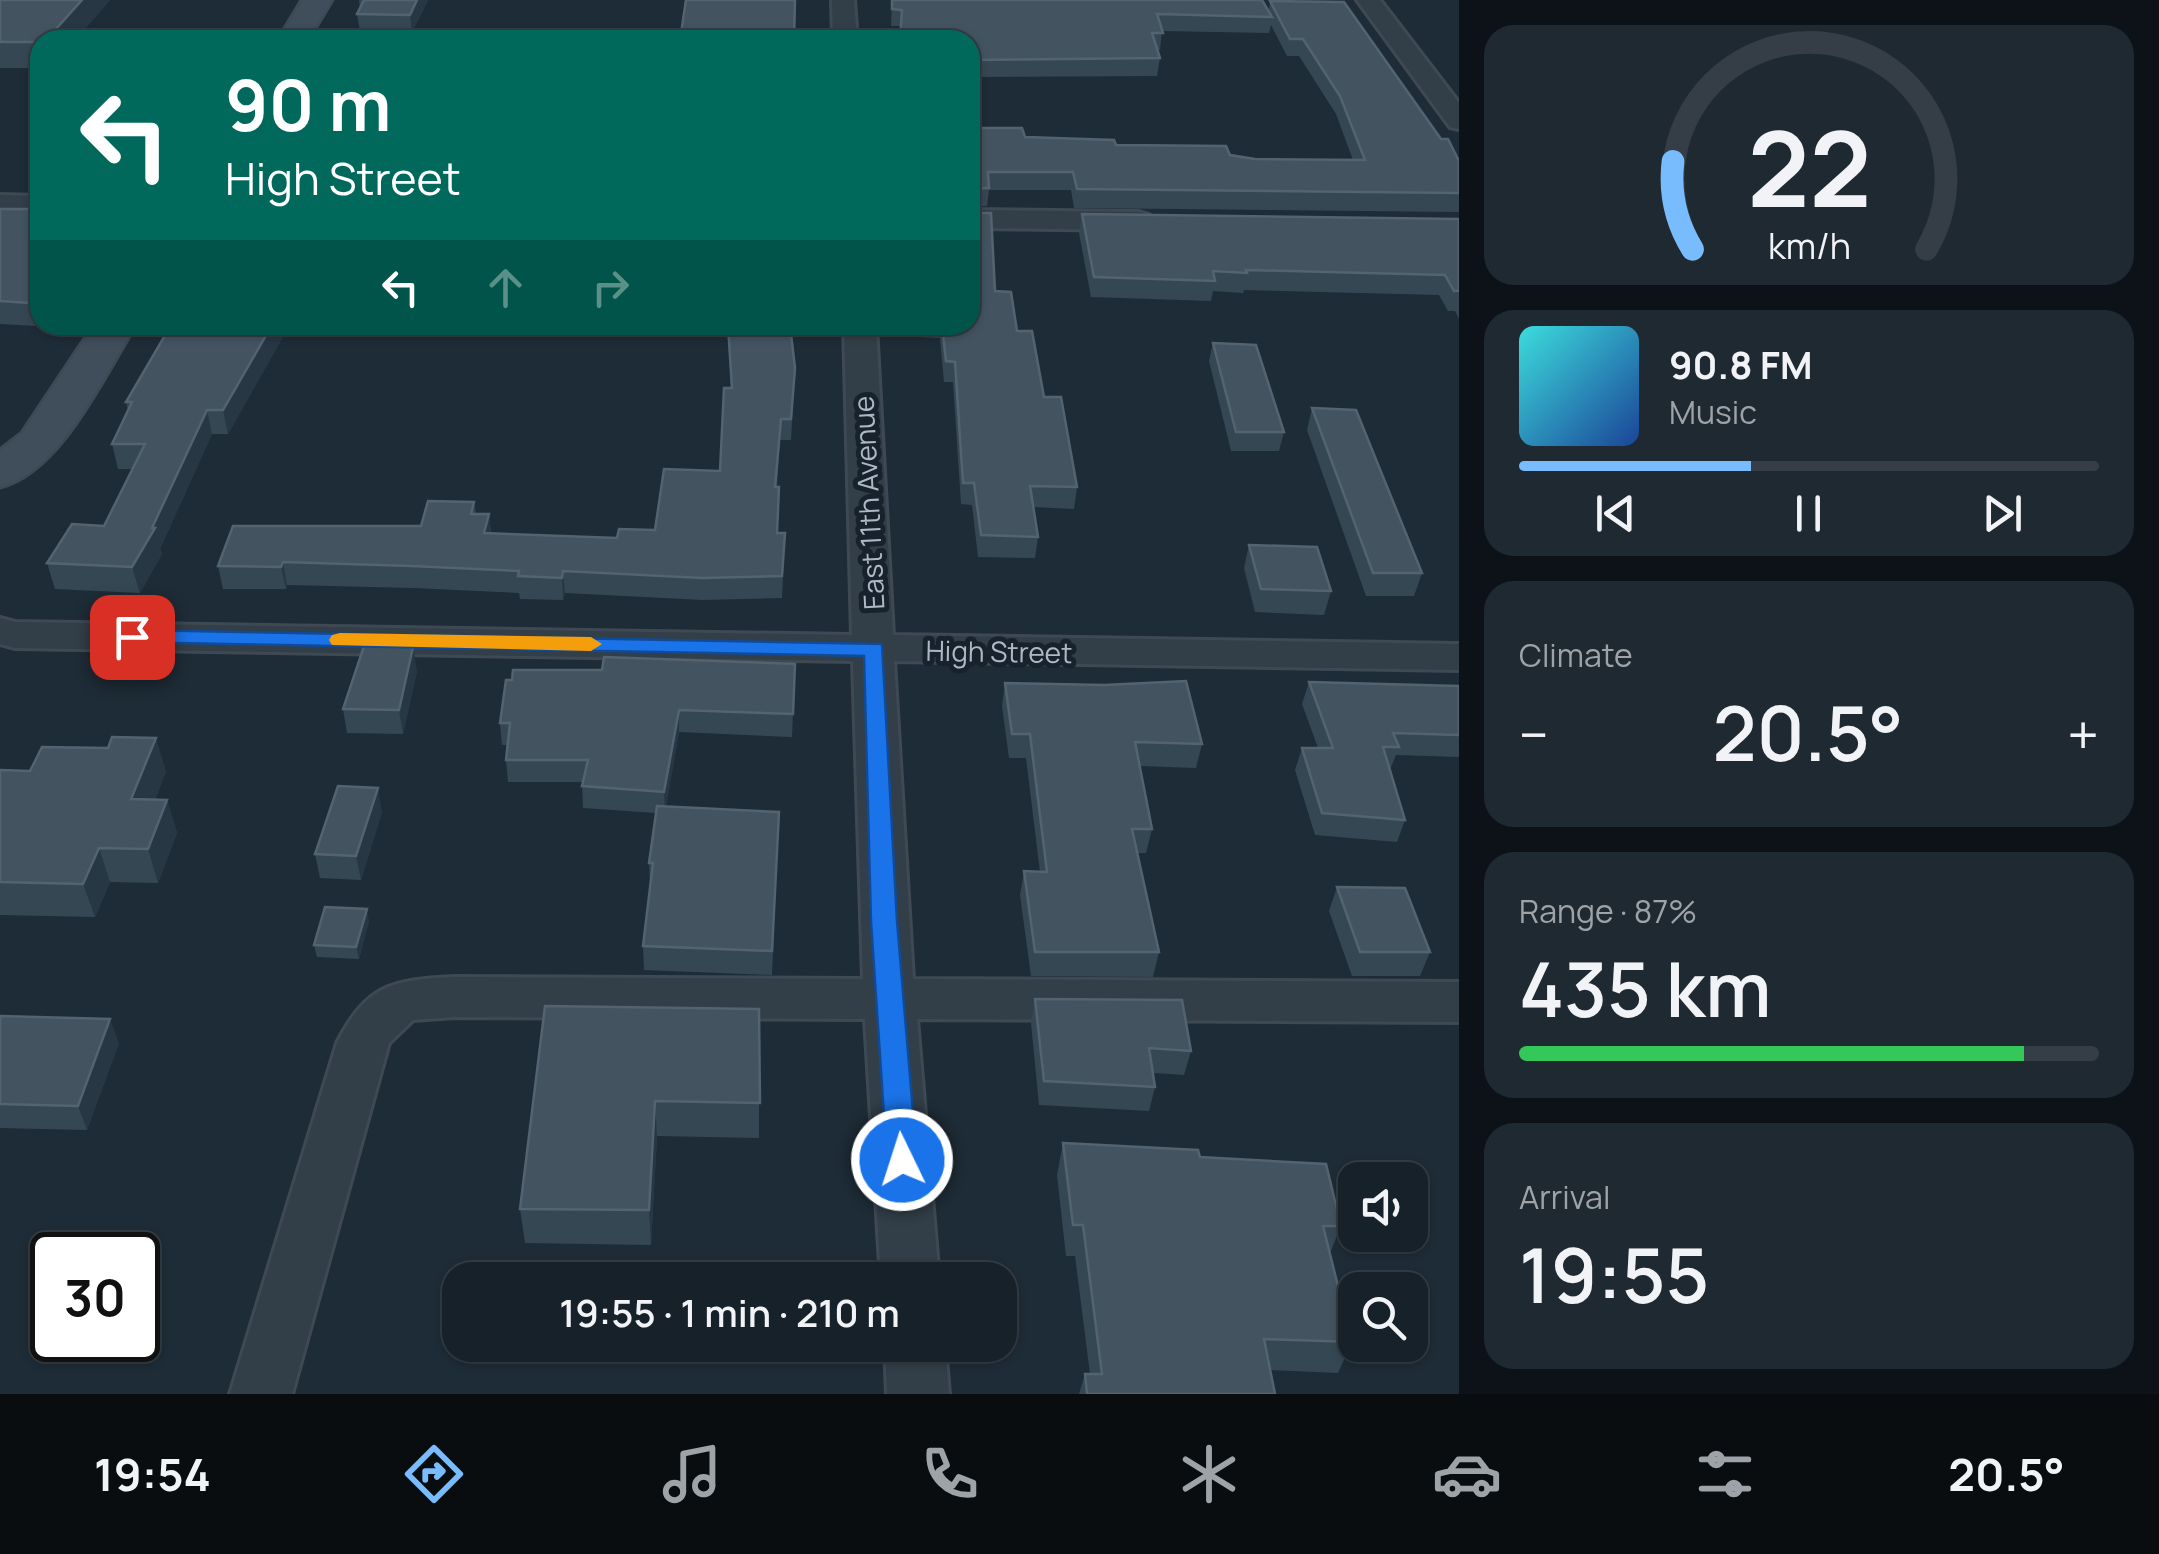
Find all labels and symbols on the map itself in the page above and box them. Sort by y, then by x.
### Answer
street label: East 11th Avenue [843,395,893,611]
pin [90,595,175,680]
street label: High Street [925,631,1073,671]
position arrow [850,1108,954,1212]
speed limit sign: 30 [30,1232,160,1362]

